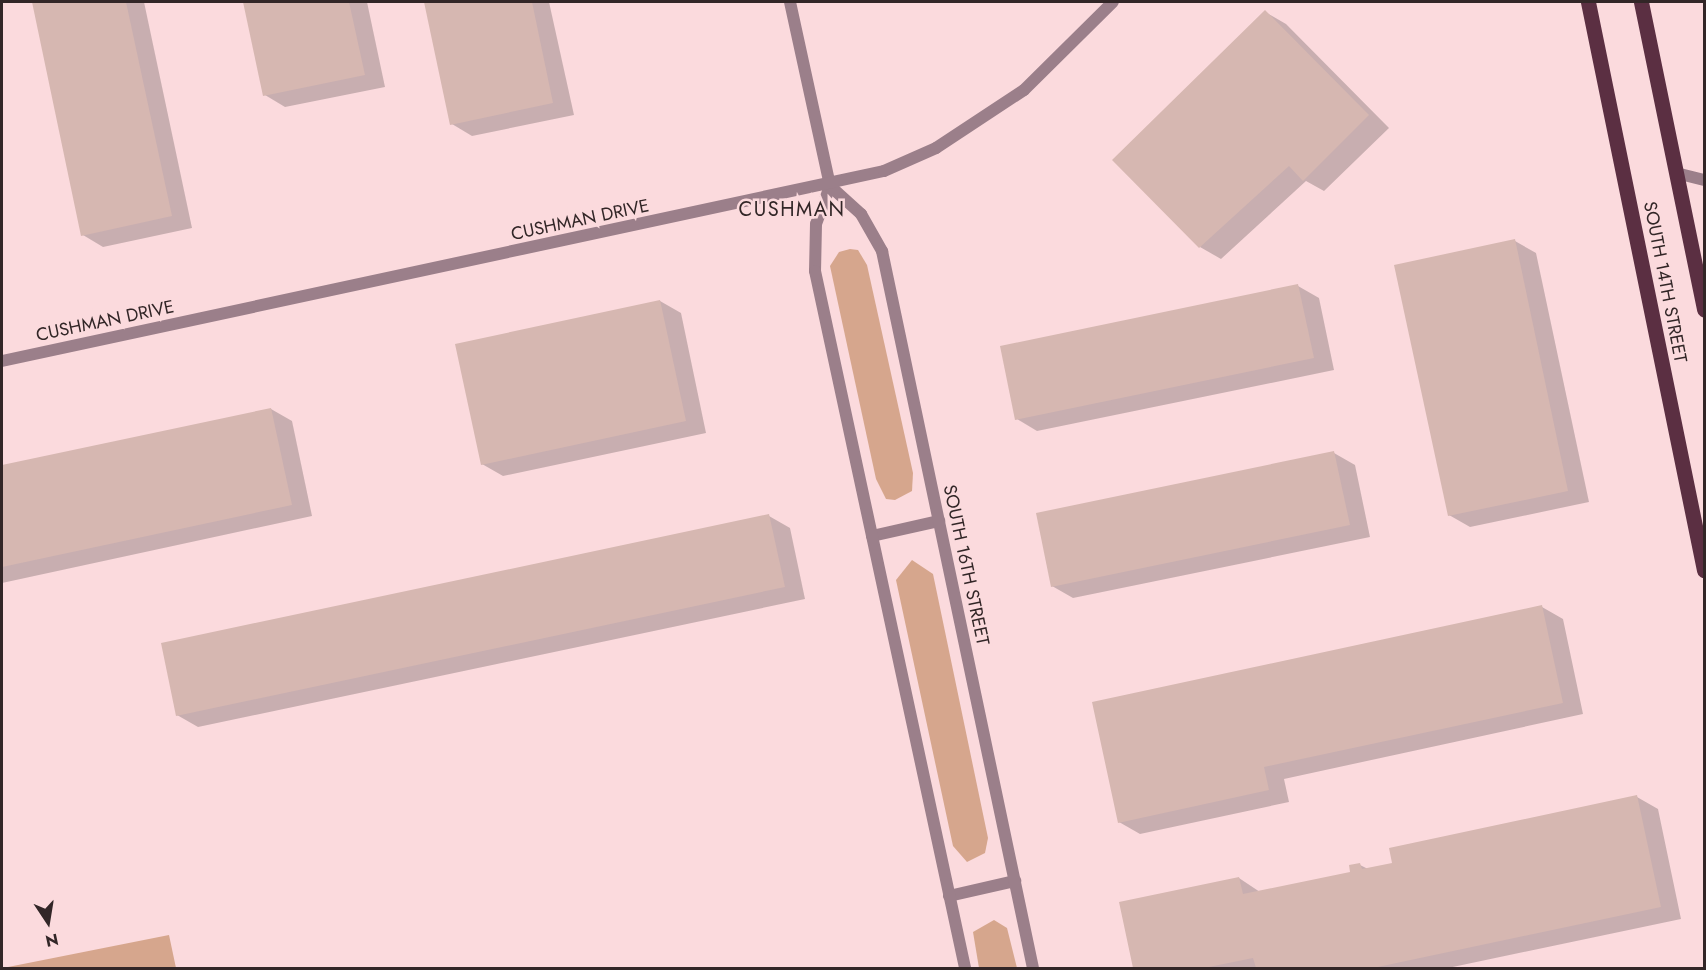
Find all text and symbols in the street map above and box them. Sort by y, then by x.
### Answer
street label: CUSHMAN DRIVE [509,195,651,245]
district label: CUSHMAN [739,197,845,221]
street label: SOUTH 14TH STREET [1639,200,1691,364]
street label: CUSHMAN DRIVE [34,296,176,346]
street label: SOUTH 16TH STREET [938,483,994,647]
north arrow [18,892,78,952]
text: N [43,928,60,953]

